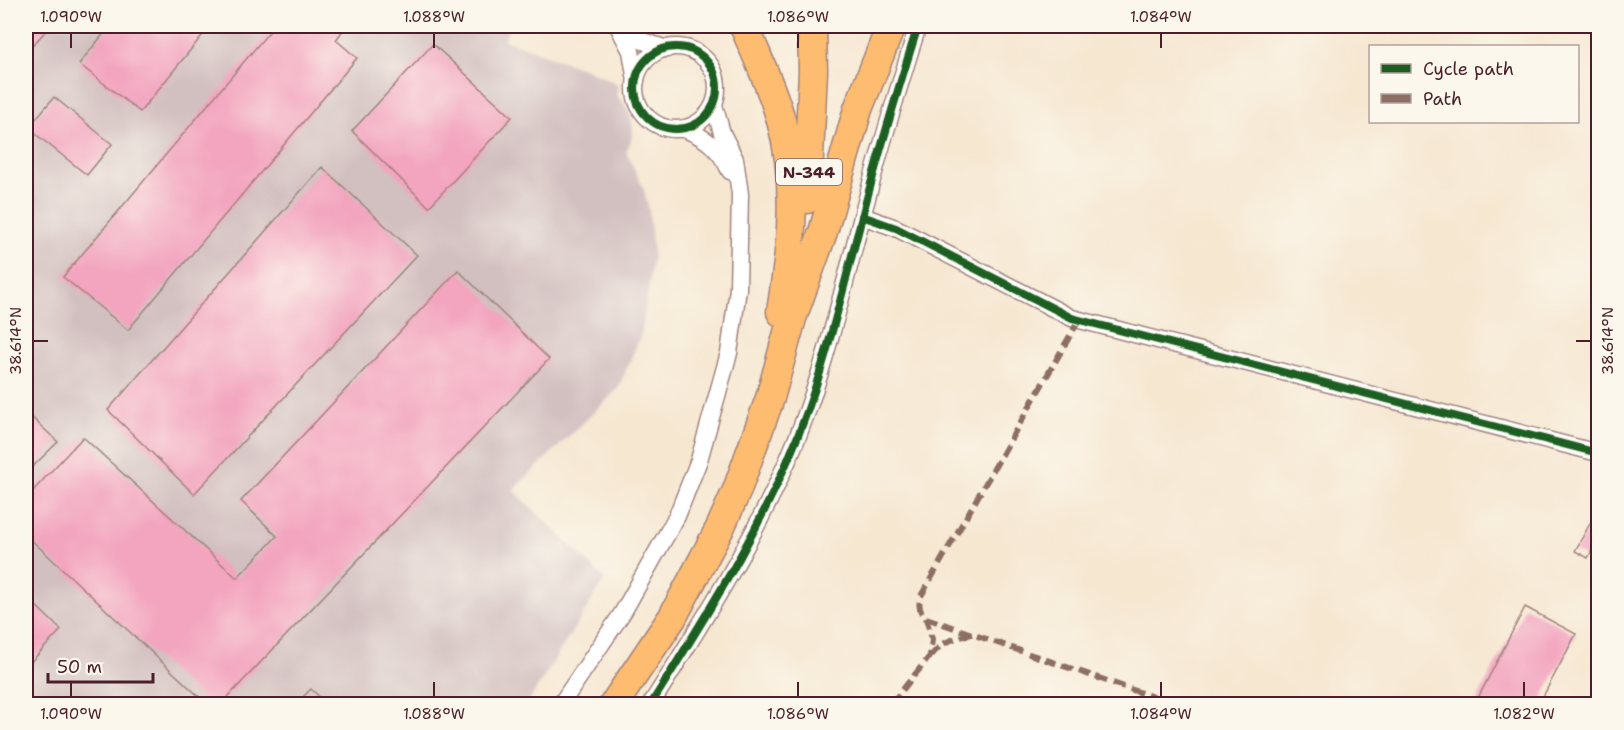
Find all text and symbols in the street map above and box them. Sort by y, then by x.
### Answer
text: 1.090°W [40,7,102,27]
text: 1.088°W [403,7,465,27]
text: 1.086°W [767,7,829,27]
text: 1.084°W [1130,7,1192,27]
legend [1369,45,1579,123]
text: Cycle path [1423,57,1514,81]
text: Path [1423,87,1462,111]
road number: N-344 [776,159,842,185]
text: 38.614°N [6,307,26,375]
text: 38.614°N [1598,307,1618,375]
scale bar [48,646,153,684]
text: 50 m [57,655,102,679]
text: 1.090°W [40,704,102,724]
text: 1.088°W [403,704,465,724]
text: 1.086°W [767,704,829,724]
text: 1.084°W [1130,704,1192,724]
text: 1.082°W [1493,704,1555,724]

